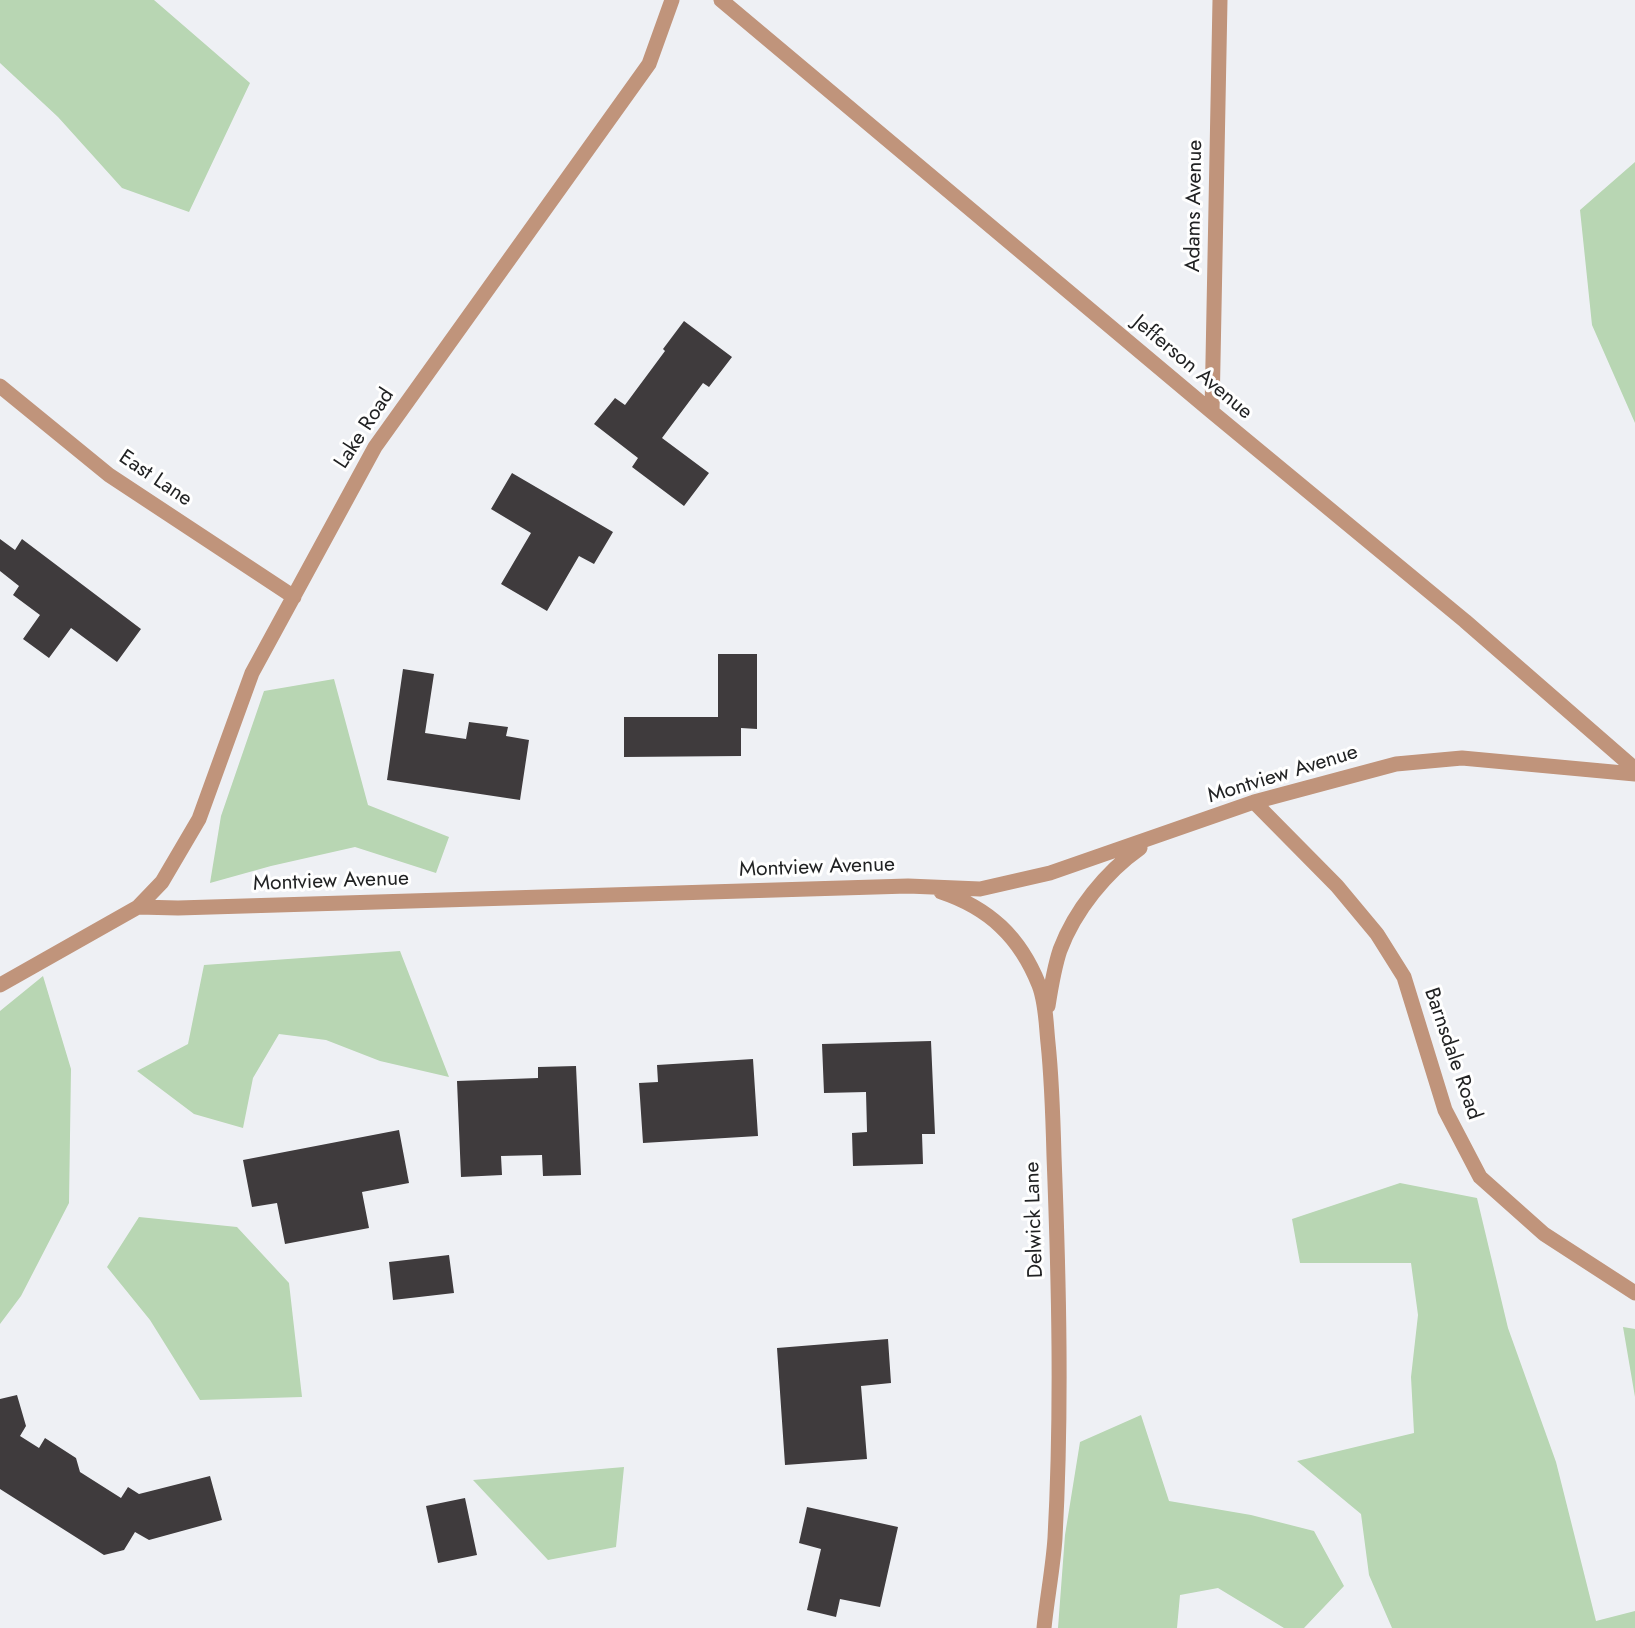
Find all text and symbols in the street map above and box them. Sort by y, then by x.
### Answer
street label: Adams Avenue [1181,140,1209,272]
street label: Jefferson Avenue [1127,311,1257,425]
street label: Lake Road [330,384,400,474]
street label: East Lane [114,445,196,513]
street label: Montview Avenue [1205,740,1361,810]
street label: Montview Avenue [739,853,895,883]
street label: Montview Avenue [253,867,409,897]
street label: Barnsdale Road [1418,985,1486,1123]
street label: Delwick Lane [1020,1161,1050,1279]

